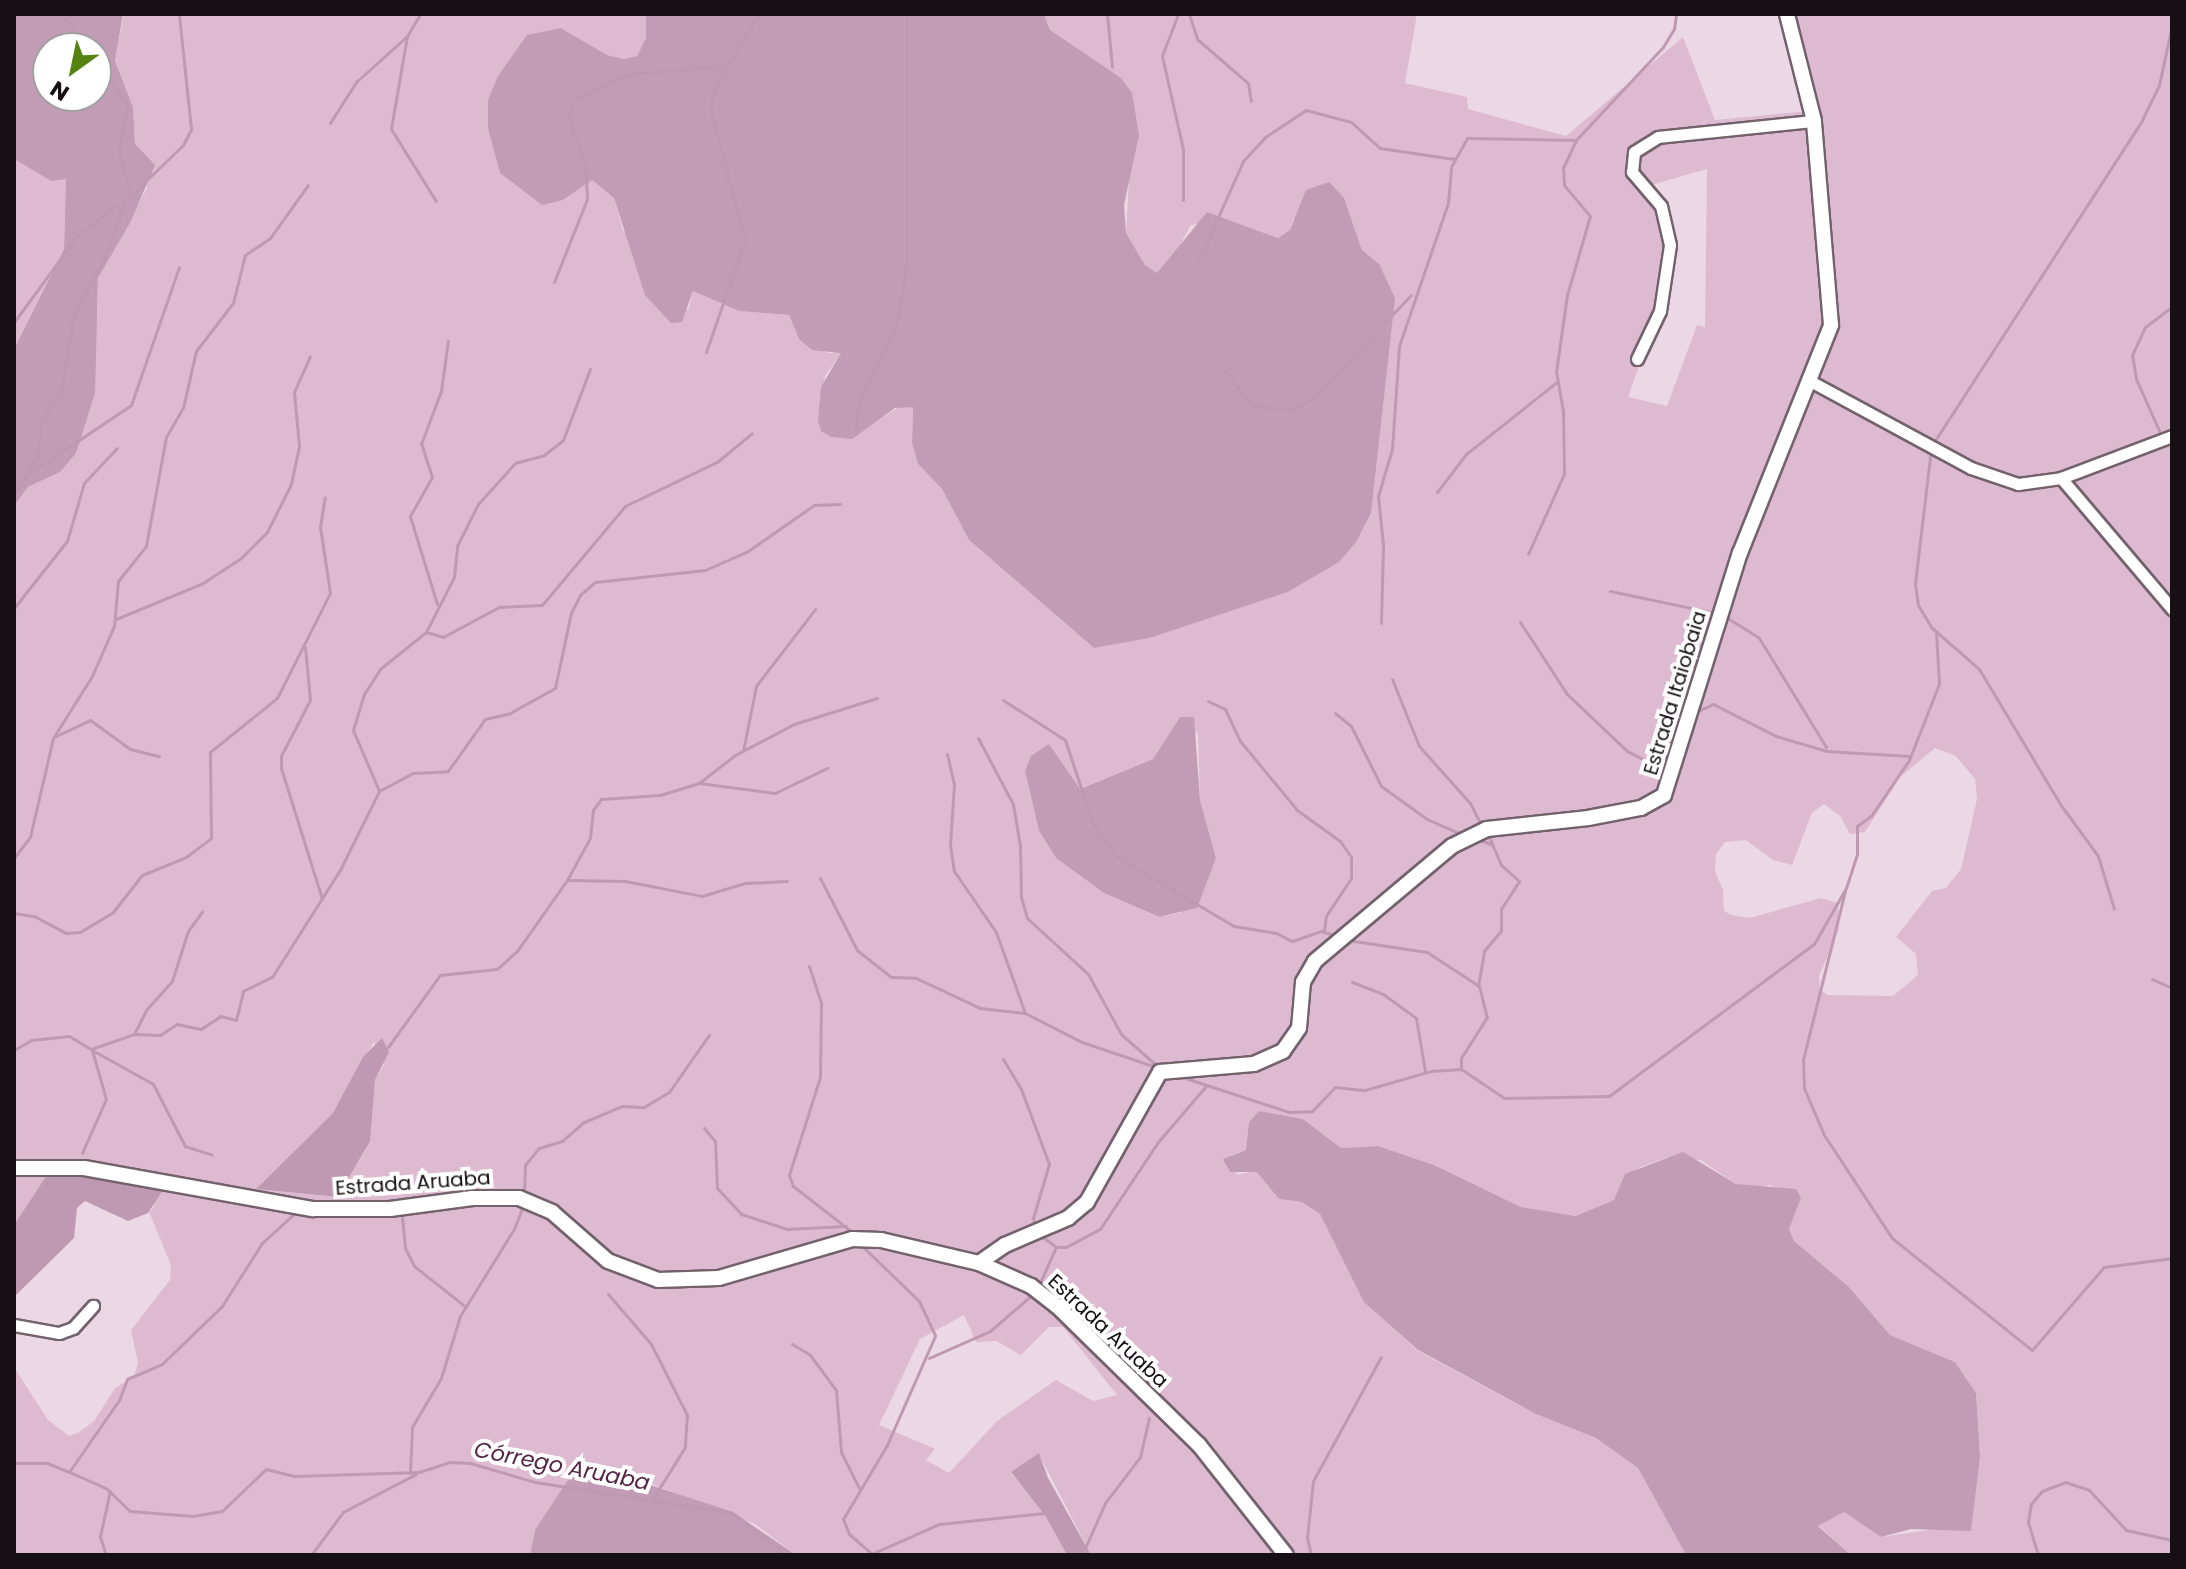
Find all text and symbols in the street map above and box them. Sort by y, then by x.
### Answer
north arrow [32,32,112,112]
text: N [44,73,75,108]
street label: Estrada Itaiobaia [1639,608,1711,778]
street label: Estrada Aruaba [335,1166,491,1200]
street label: Estrada Aruaba [1043,1269,1173,1393]
water label: Córrego Aruaba [472,1436,652,1496]

